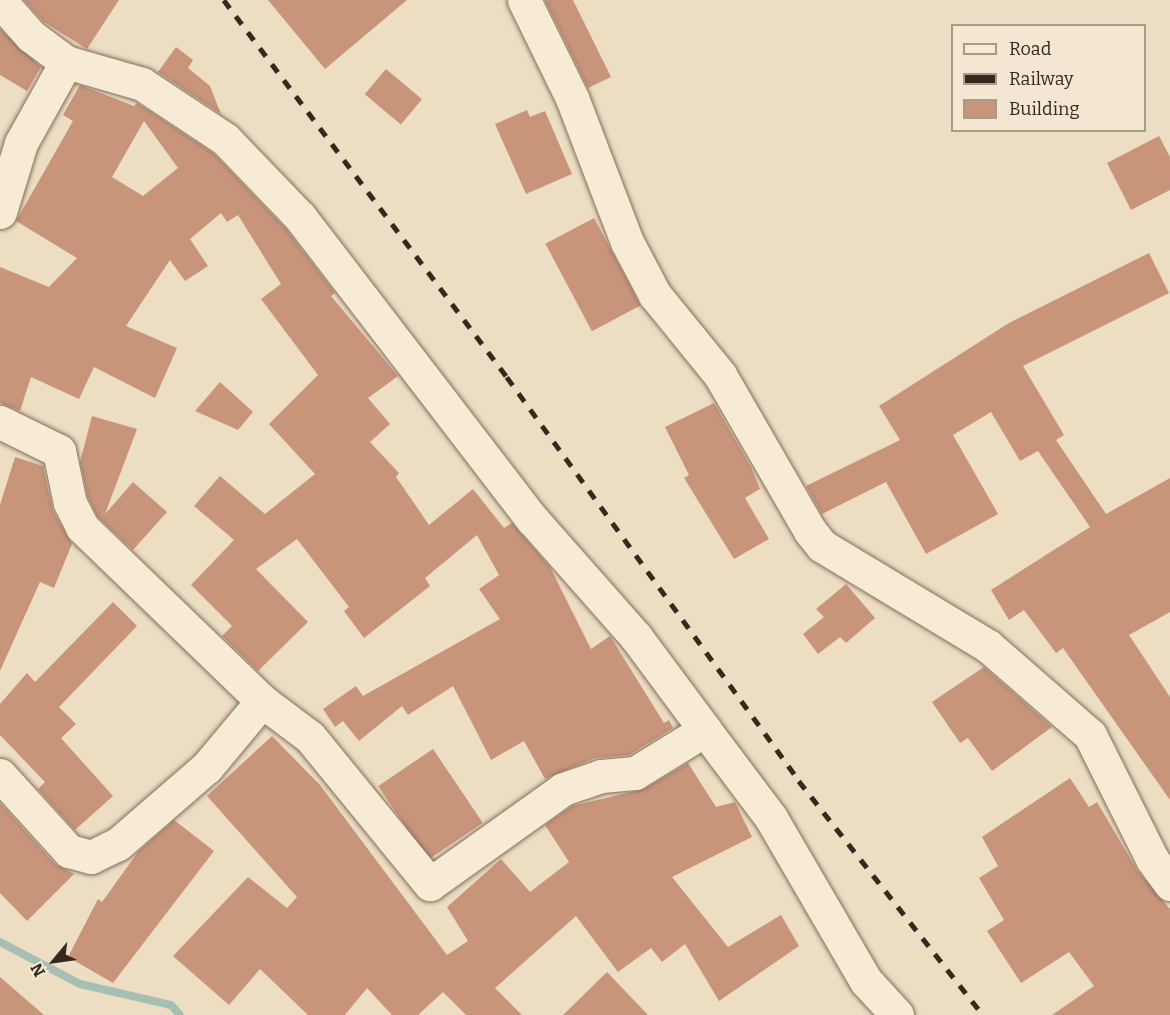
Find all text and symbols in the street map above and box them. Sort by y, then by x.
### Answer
legend [951,24,1146,132]
text: Road [1009,38,1051,60]
text: Railway [1009,68,1073,90]
text: Building [1009,98,1080,120]
north arrow [24,931,84,991]
text: N [27,960,49,980]

